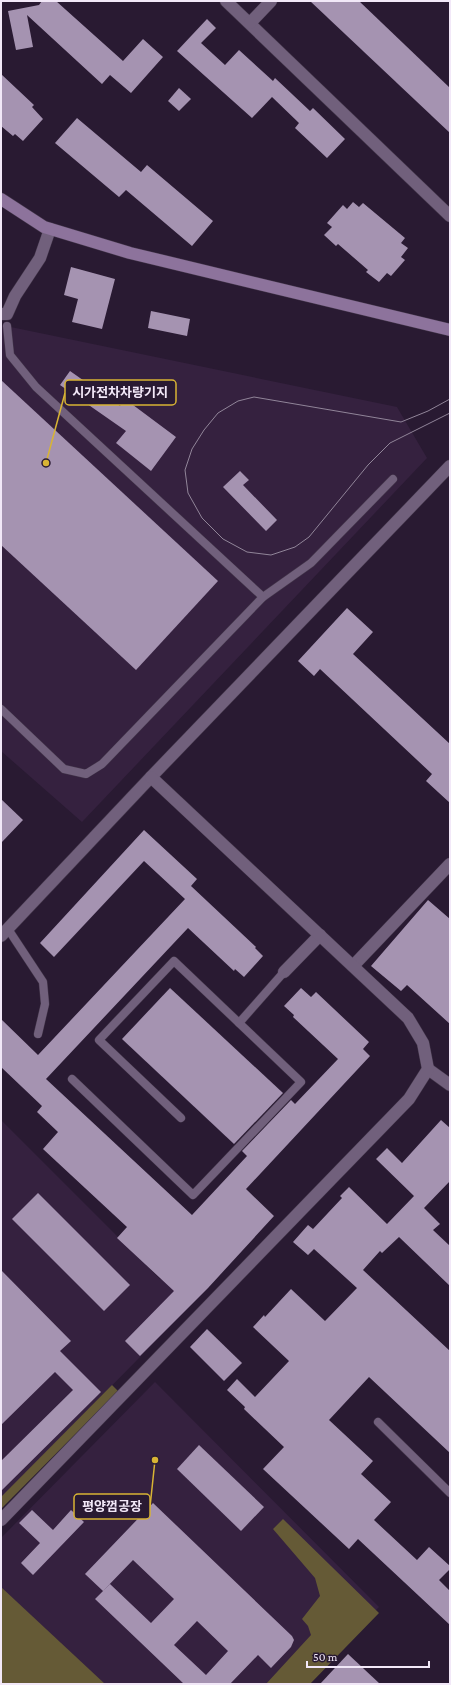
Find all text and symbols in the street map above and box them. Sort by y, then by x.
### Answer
callout: 시가전차차량기지 [65,380,176,405]
text: 시가전차차량기지 [72,385,168,400]
callout: 평양껌공장 [74,1494,150,1519]
text: 평양껌공장 [82,1499,142,1514]
scale bar [307,1643,429,1669]
text: 50 m [313,1650,338,1664]

